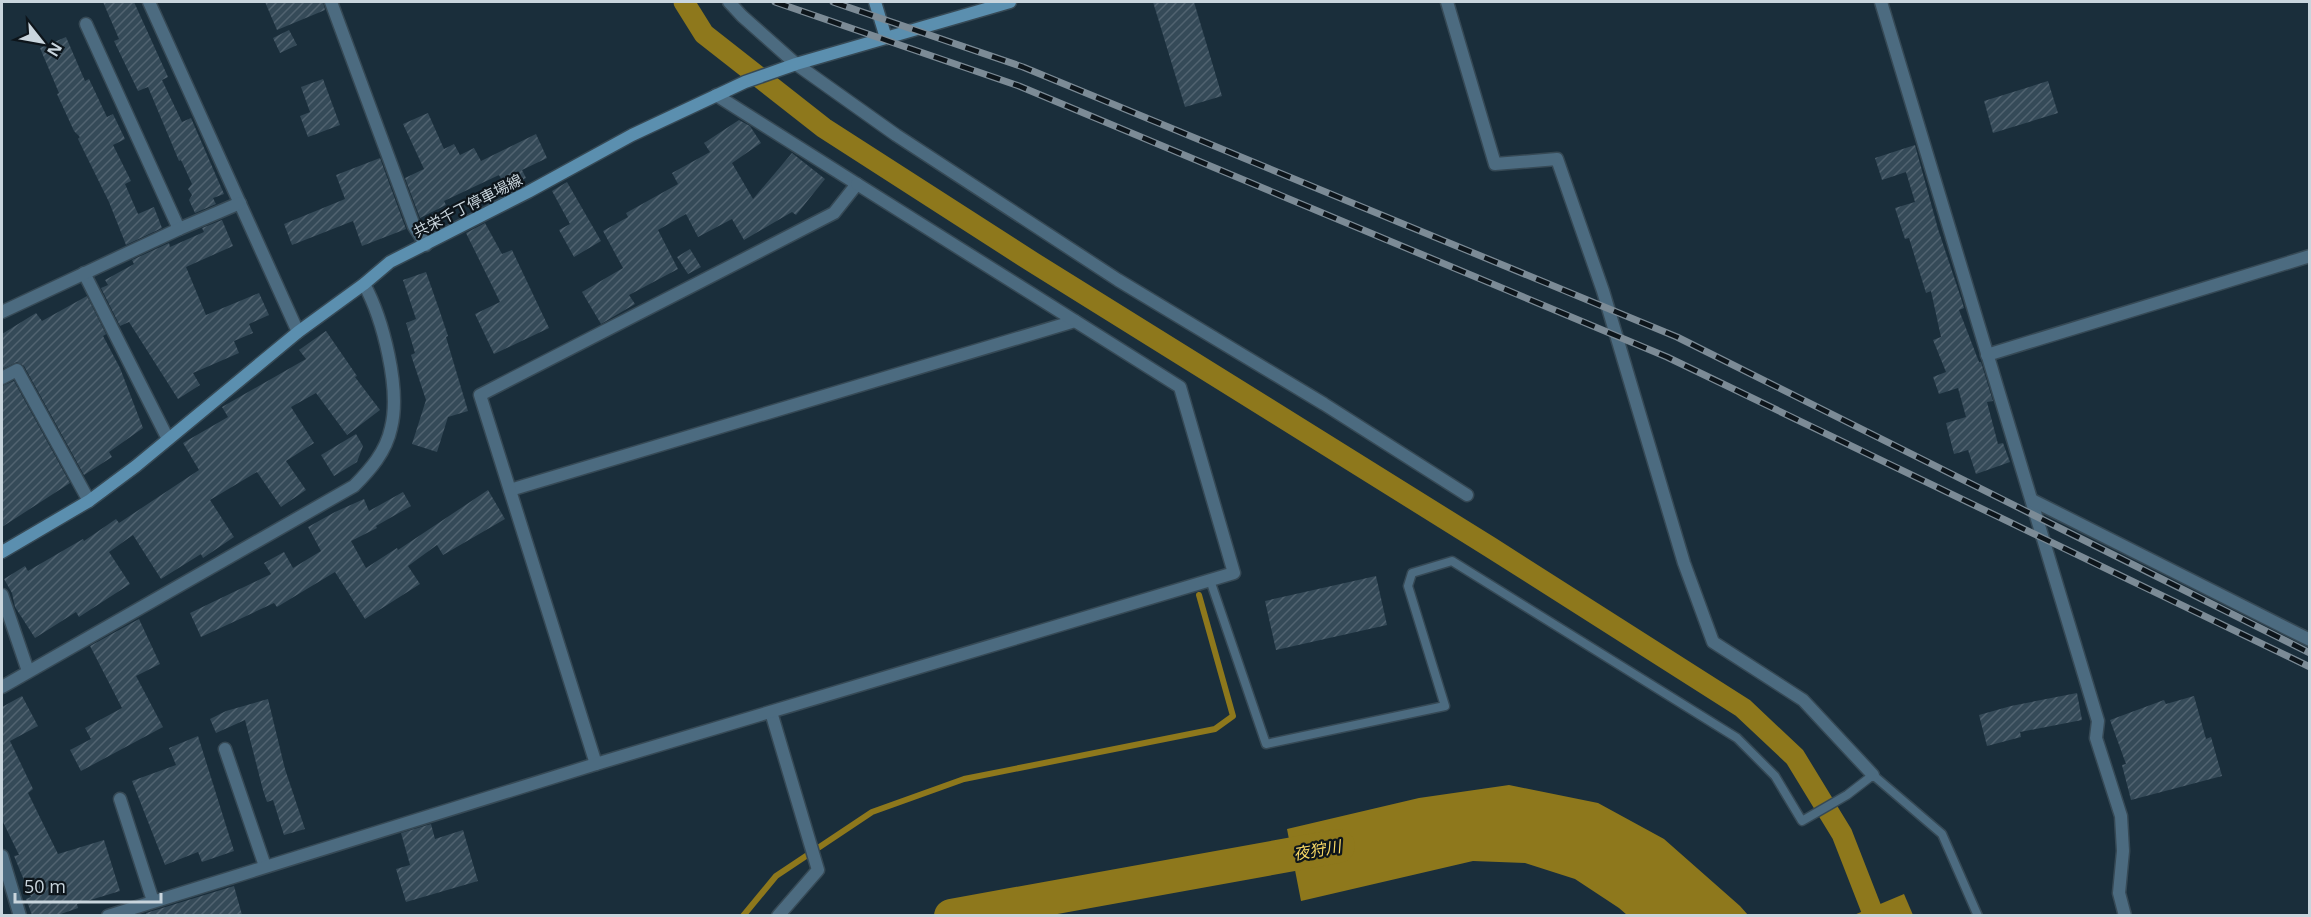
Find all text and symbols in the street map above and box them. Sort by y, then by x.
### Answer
north arrow [12,12,72,72]
text: N [42,38,68,61]
street label: 共栄千丁停車場線 [410,169,526,241]
water label: 夜狩川 [1291,835,1345,865]
scale bar [15,866,160,904]
text: 50 m [24,874,66,898]

